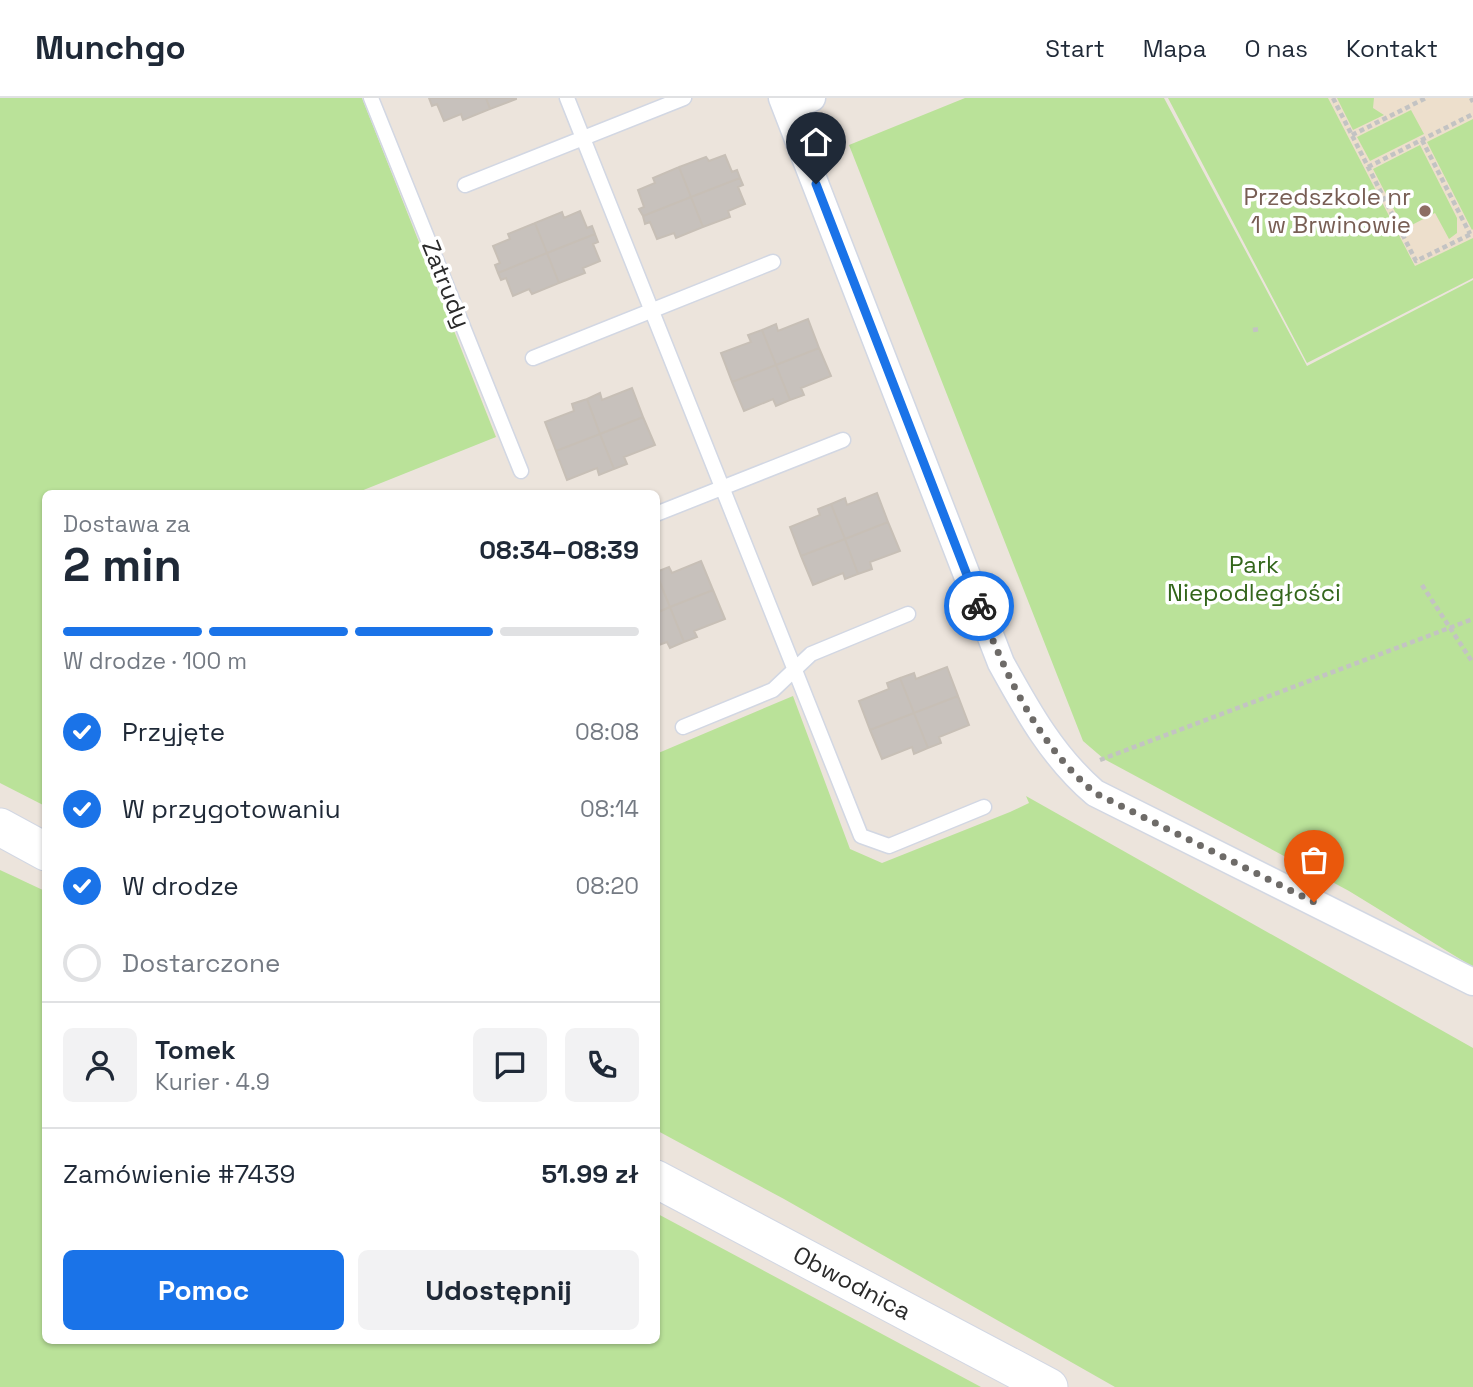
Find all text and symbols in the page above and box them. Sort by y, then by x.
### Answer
text: Munchgo [35,27,186,69]
text: Start [1045,33,1105,64]
text: Mapa [1143,33,1207,64]
text: O nas [1245,33,1308,64]
text: Kontakt [1346,33,1438,64]
pin [786,112,846,184]
icon: home [797,123,835,161]
place label: Przedszkole nr 1 w Brwinowie [1244,181,1411,240]
marker: Przedszkole nr 1 w Brwinowie [1417,203,1433,219]
street label: Zatrudy [415,235,478,332]
text: Dostawa za [63,509,190,539]
text: 08:34–08:39 [479,533,639,567]
text: 2 min [63,536,182,594]
park label: Park Niepodległości [1167,549,1341,608]
courier [944,571,1014,641]
icon: bike [960,587,998,625]
text: W drodze · 100 m [63,646,247,676]
icon: check [63,713,101,751]
text: Przyjęte [122,715,225,749]
text: 08:08 [575,717,639,747]
icon: check [63,790,101,828]
text: W przygotowaniu [122,792,341,826]
text: 08:14 [580,794,639,824]
pin [1284,830,1344,902]
icon: bag [1295,841,1333,879]
icon: check [63,867,101,905]
text: W drodze [122,869,239,903]
text: 08:20 [575,871,639,901]
text: Dostarczone [122,946,280,980]
button: person [63,1028,137,1102]
button: chat [473,1028,547,1102]
button: phone [565,1028,639,1102]
text: Tomek [155,1033,236,1067]
text: Kurier · 4.9 [155,1067,270,1097]
text: Zamówienie #7439 [63,1157,295,1191]
text: 51.99 zł [542,1157,639,1191]
street label: Obwodnica [788,1239,917,1327]
button: Pomoc [63,1250,344,1330]
button: Udostępnij [358,1250,639,1330]

